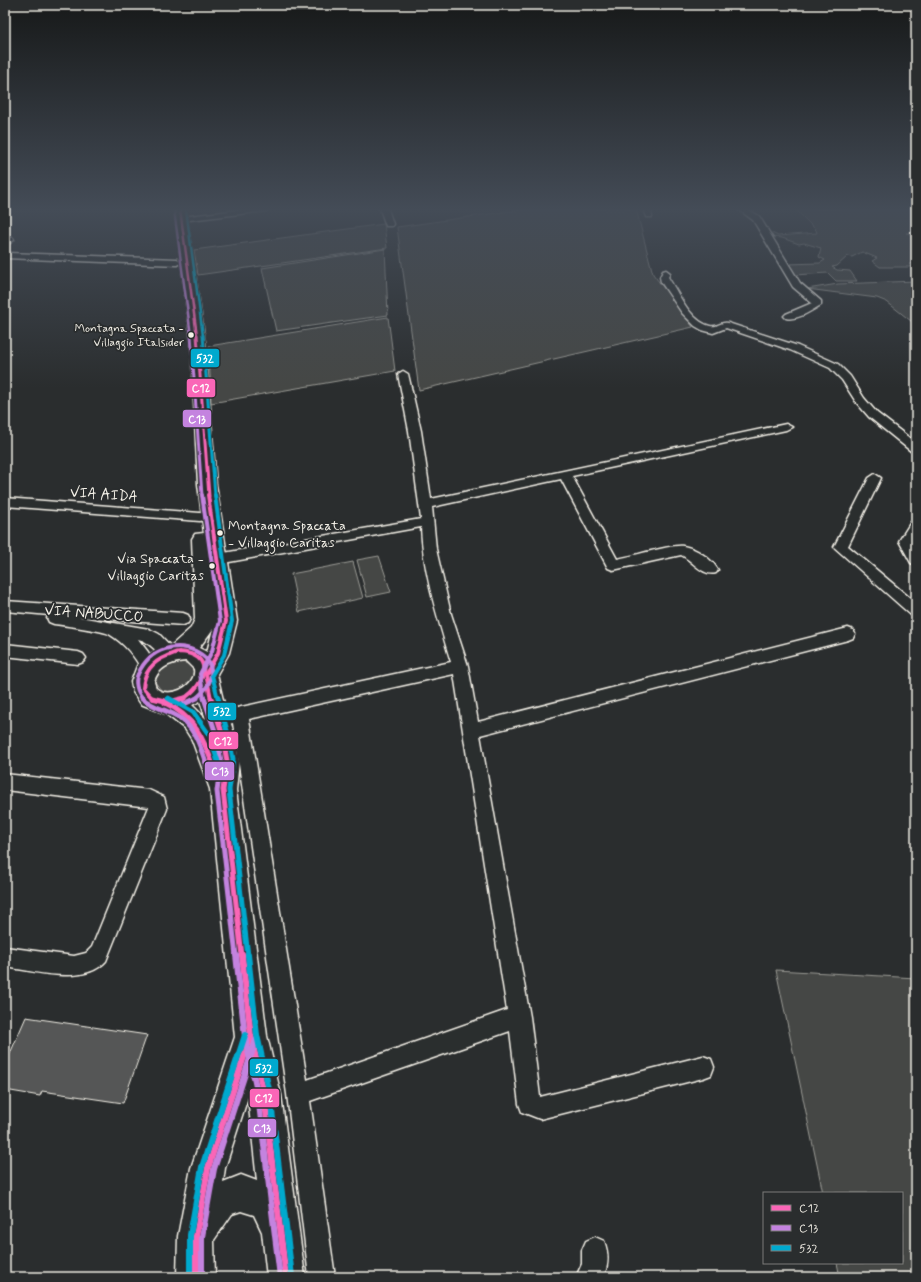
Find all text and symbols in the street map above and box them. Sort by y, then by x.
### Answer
place label: Montagna Spaccata - Villaggio Italsider [74,321,184,352]
marker: Montagna Spaccata - Villaggio Italsider [186,330,196,340]
line badge: 532 [190,348,220,368]
text: 532 [196,352,214,366]
line badge: C12 [186,378,216,398]
text: C12 [192,382,210,396]
line badge: C13 [182,409,212,428]
text: C13 [188,413,206,427]
street label: VIA AIDA [69,483,138,507]
place label: Montagna Spaccata - Villaggio Caritas [228,517,346,554]
marker: Montagna Spaccata - Villaggio Caritas [215,528,225,538]
place label: Via Spaccata - Villaggio Caritas [107,550,204,587]
marker: Via Spaccata - Villaggio Caritas [207,561,217,571]
street label: VIA NABUCCO [44,601,144,627]
line badge: 532 [207,702,237,721]
text: 532 [213,705,231,719]
line badge: C12 [208,731,239,750]
text: C12 [214,735,232,749]
line badge: C13 [204,761,235,781]
text: C13 [211,765,229,779]
line badge: 532 [249,1058,279,1077]
text: 532 [255,1062,273,1076]
line badge: C12 [249,1088,280,1108]
text: C12 [255,1092,273,1106]
line badge: C13 [247,1118,277,1138]
text: C13 [253,1122,271,1136]
legend [763,1192,903,1264]
text: C12 [799,1201,819,1217]
text: C13 [799,1221,818,1237]
text: 532 [799,1241,818,1257]

